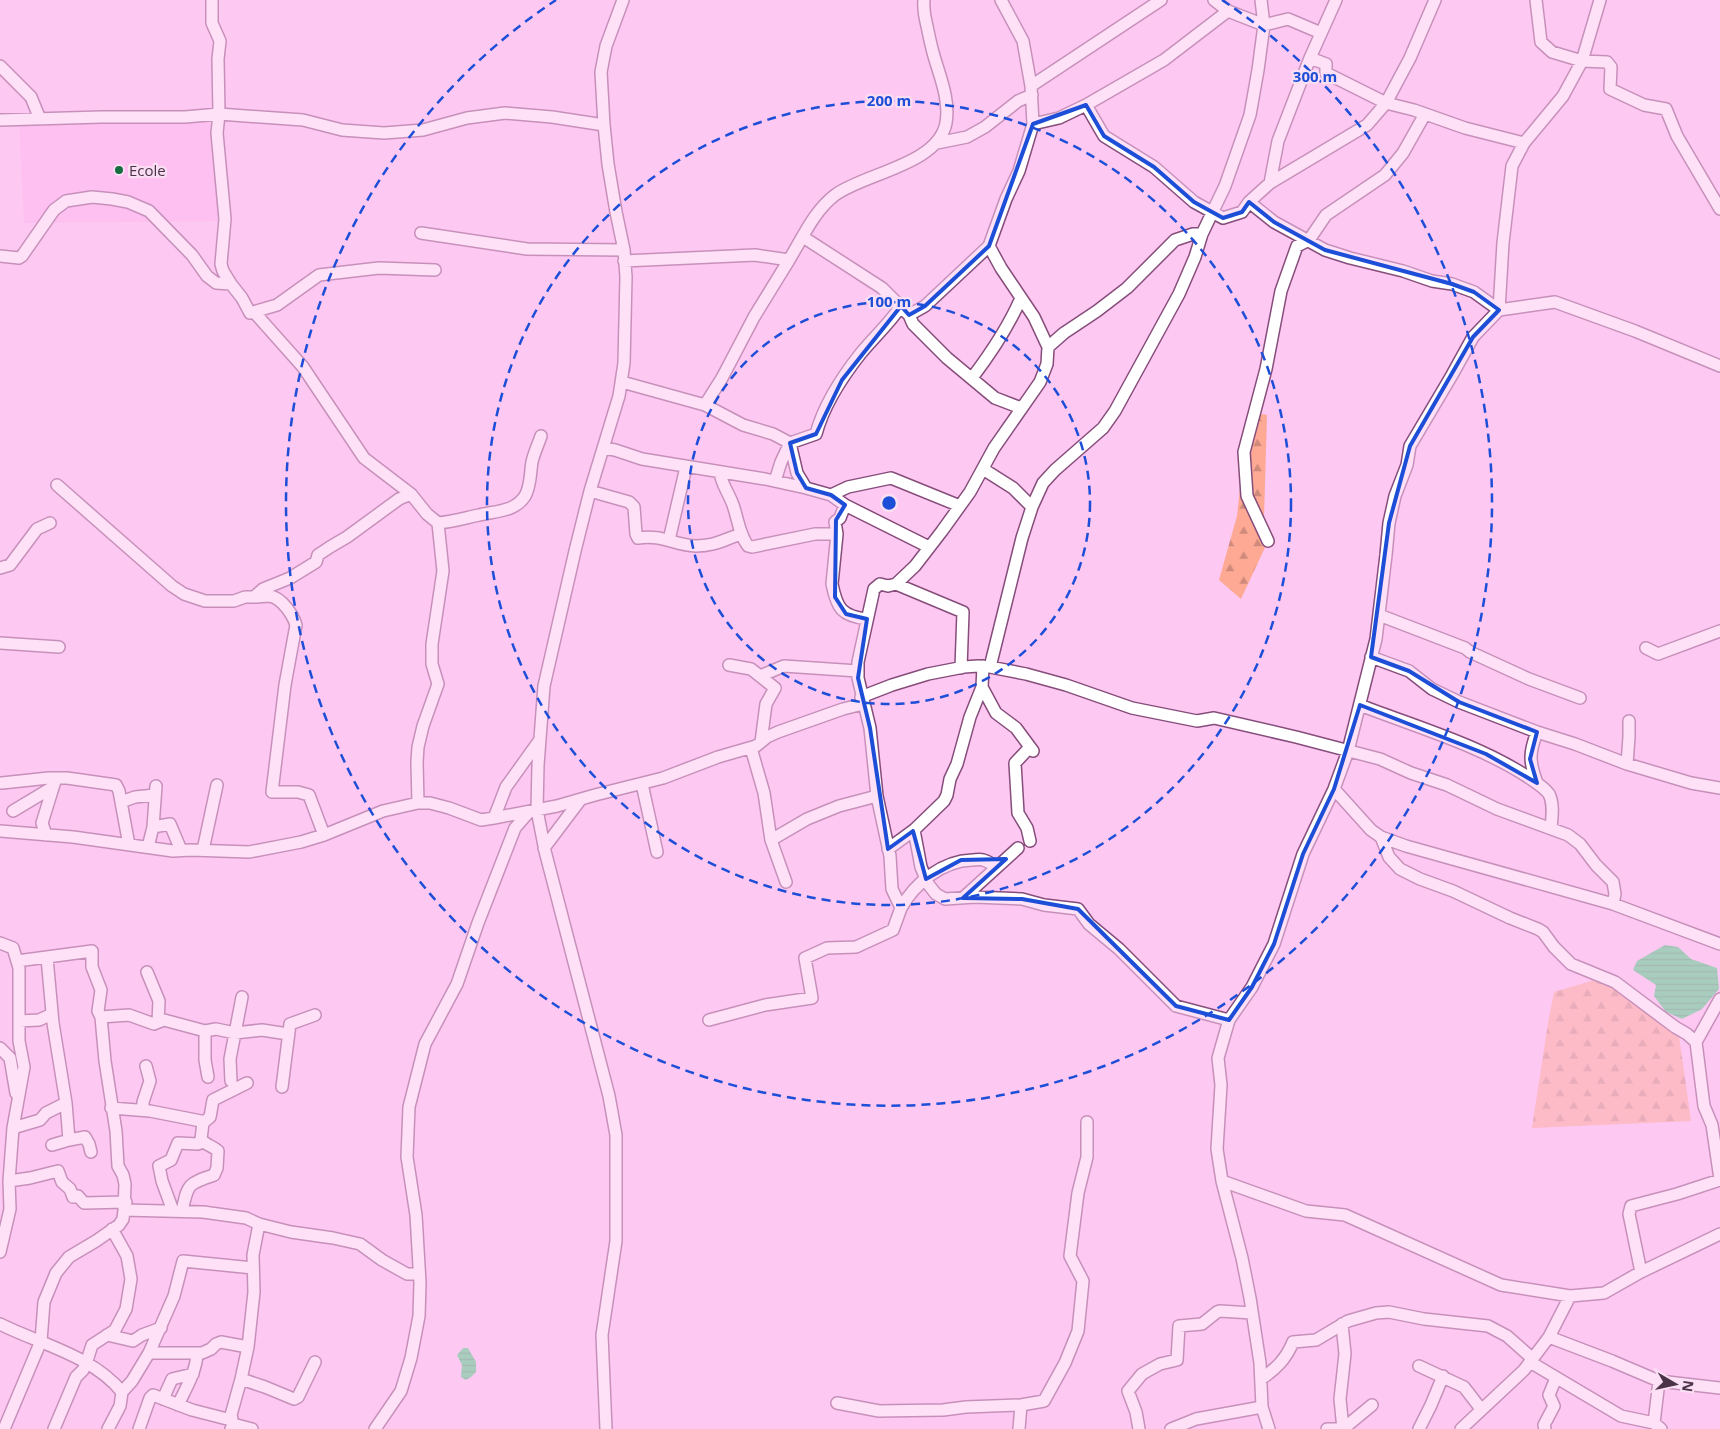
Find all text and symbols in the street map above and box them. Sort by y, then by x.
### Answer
text: 300 m [1293,66,1337,86]
text: 200 m [867,90,911,110]
place label: Ecole [129,160,166,180]
marker: Ecole [113,164,125,176]
text: 100 m [867,291,911,311]
centre of rings [880,494,898,512]
north arrow [1650,1359,1700,1409]
text: N [1678,1379,1699,1393]

